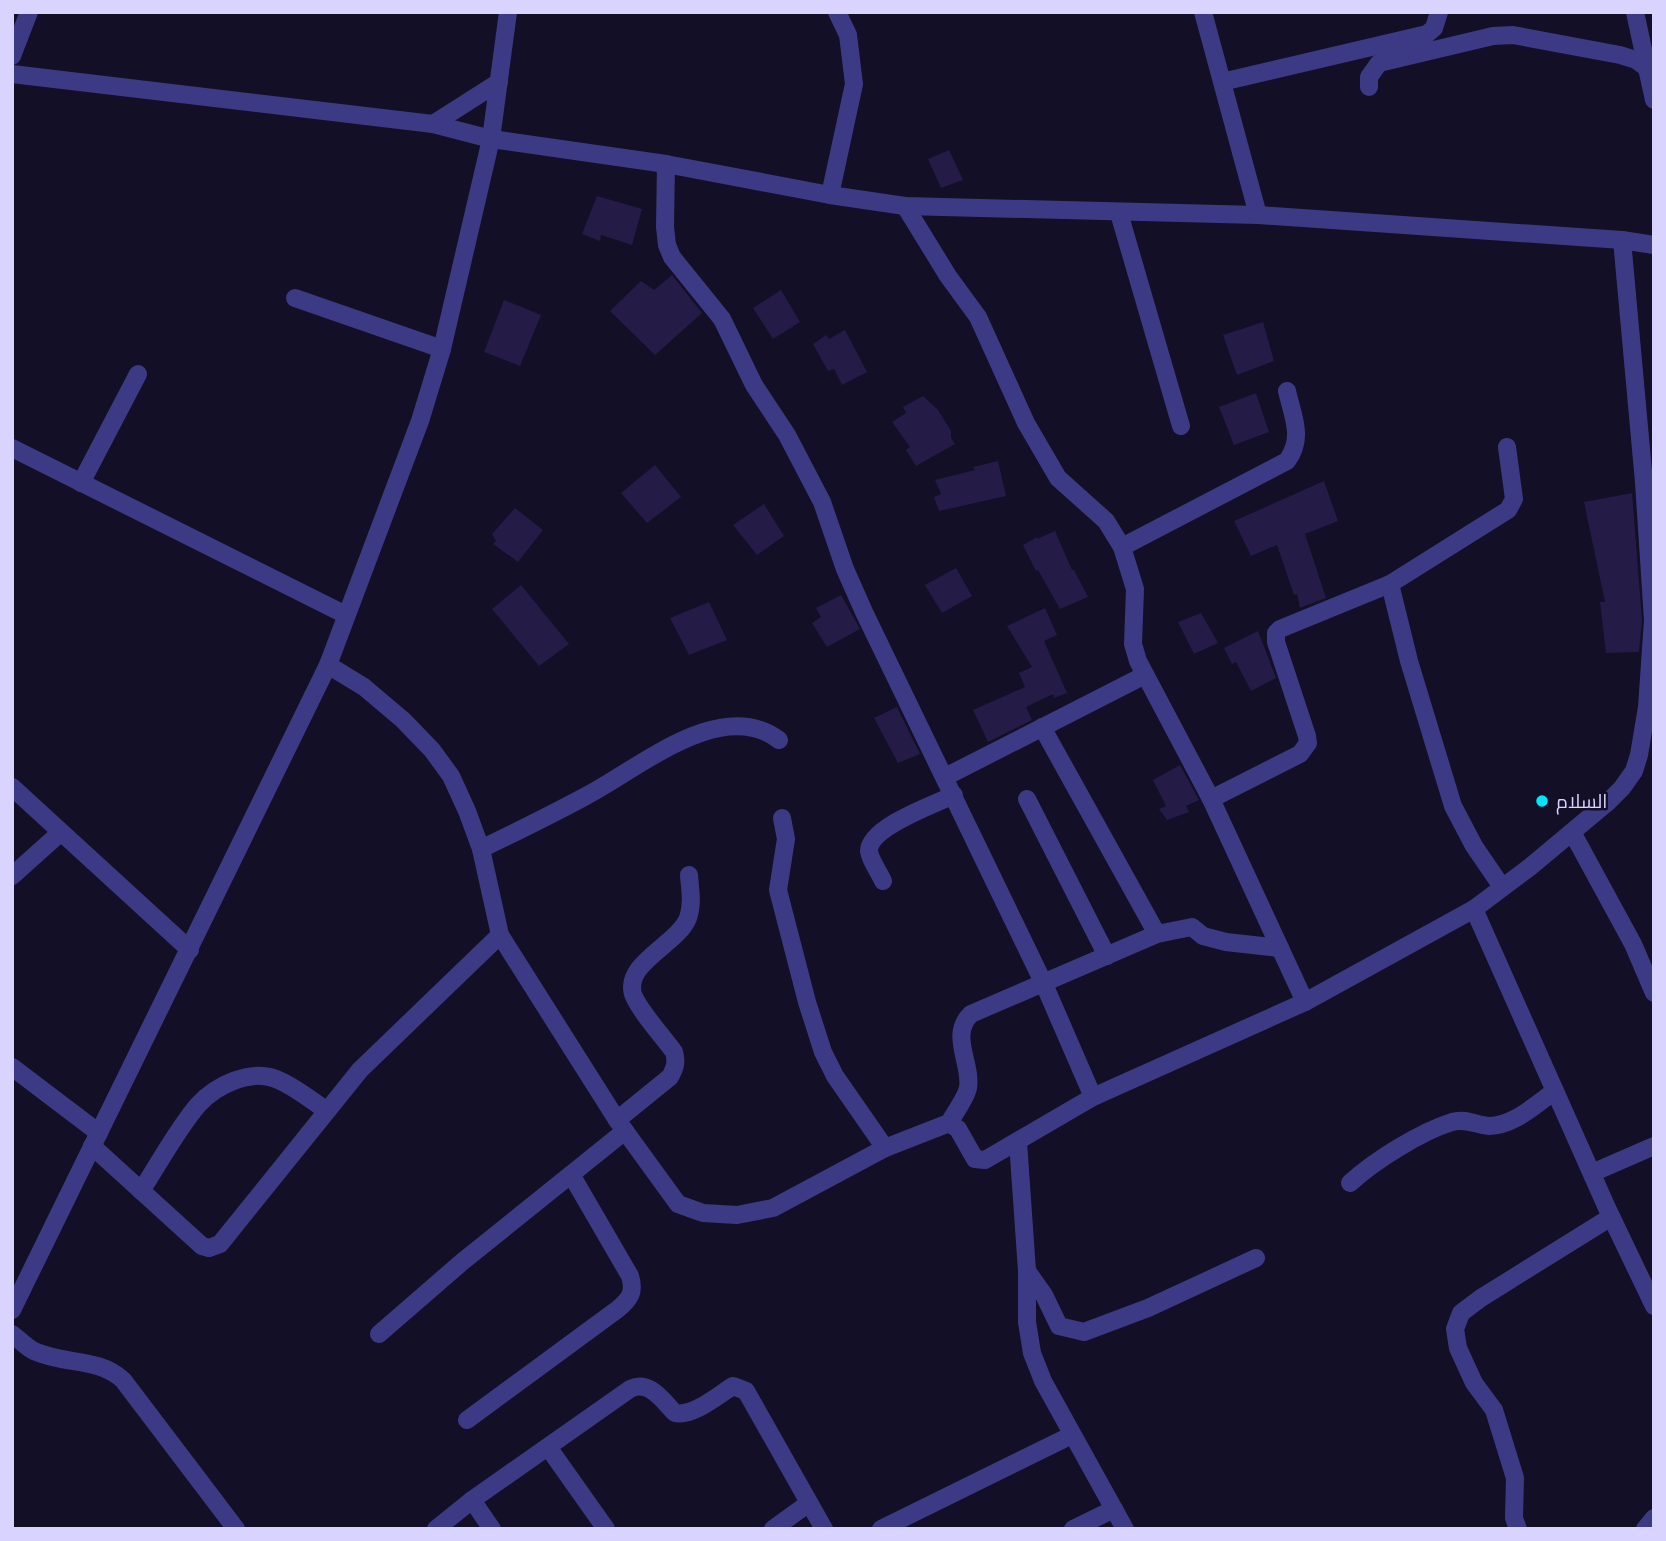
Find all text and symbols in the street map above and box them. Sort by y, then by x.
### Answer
place label: السلام [1556,788,1607,815]
marker: السلام [1534,793,1550,809]

